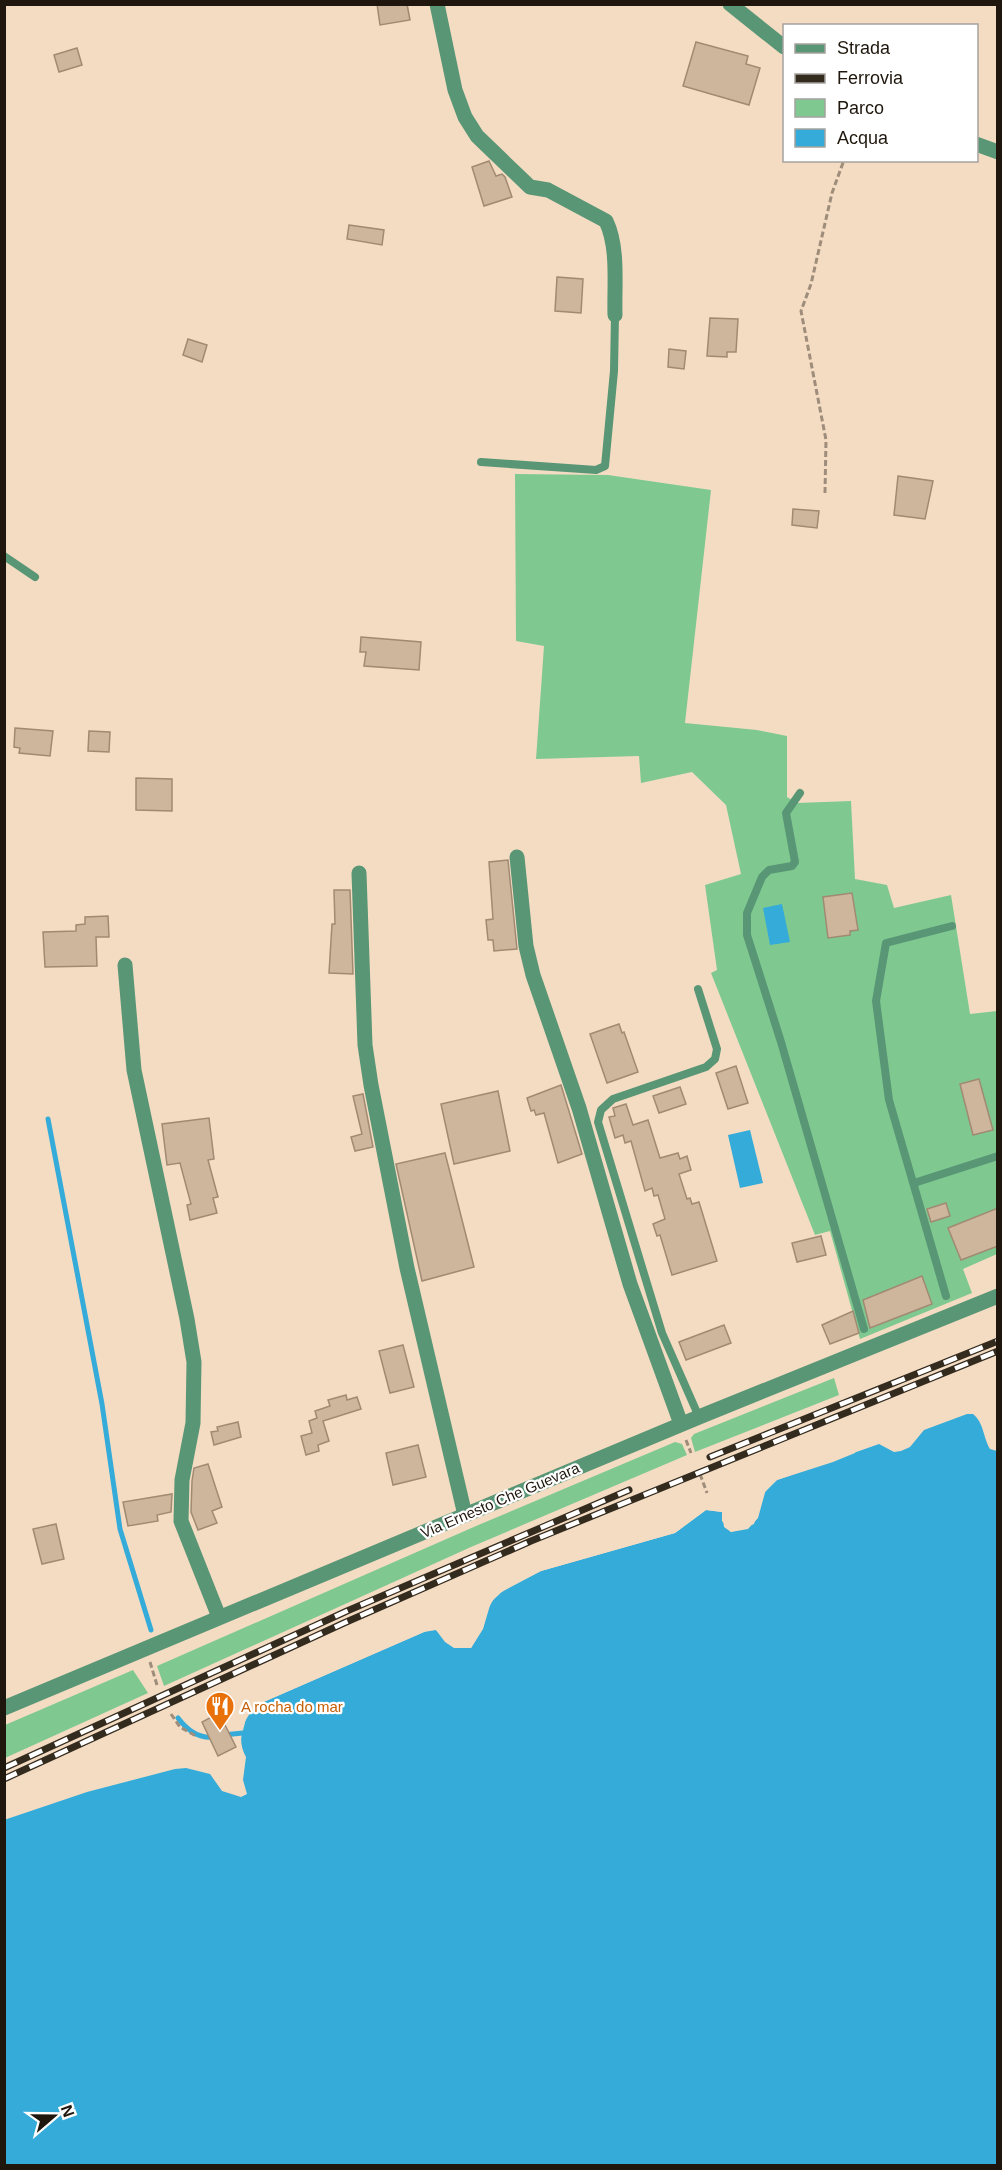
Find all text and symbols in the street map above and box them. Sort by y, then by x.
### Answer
legend [783,24,978,162]
text: Strada [837,38,891,58]
text: Ferrovia [837,68,904,88]
text: Parco [837,98,884,118]
text: Acqua [837,128,889,148]
street label: Via Ernesto Che Guevara [418,1459,582,1541]
restaurant icon: A rocha do mar [204,1690,236,1732]
place label: A rocha do mar [241,1698,343,1715]
north arrow [24,2086,84,2146]
text: N [58,2103,78,2119]

